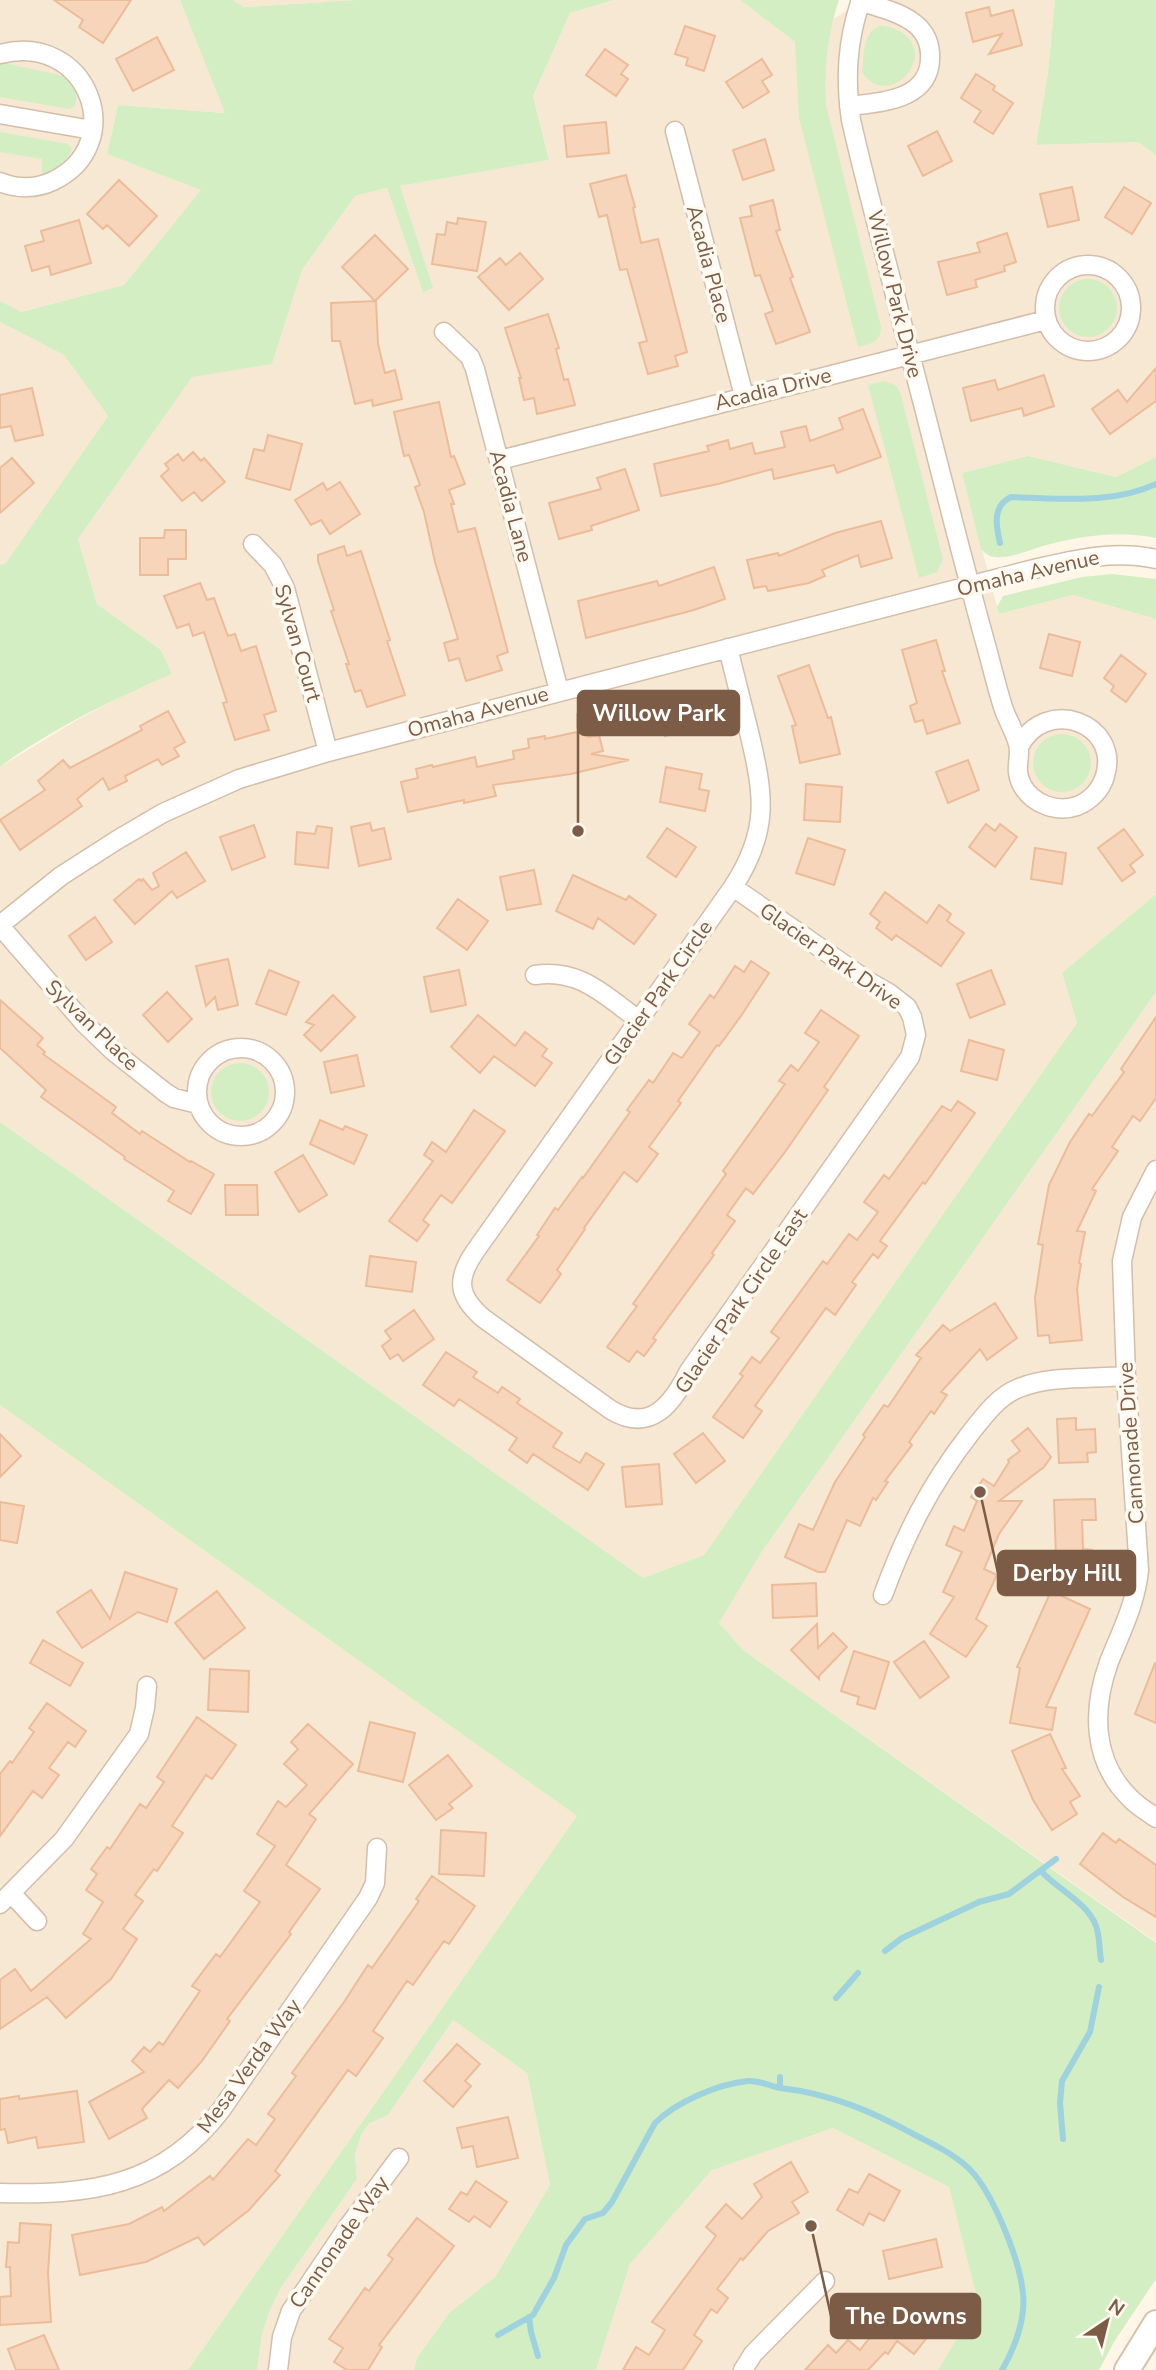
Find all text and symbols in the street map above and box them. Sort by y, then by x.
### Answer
street label: Acadia Place [680,202,738,326]
street label: Willow Park Drive [861,207,929,381]
street label: Acadia Drive [712,361,834,417]
street label: Acadia Lane [483,447,539,565]
street label: Omaha Avenue [954,543,1102,603]
street label: Sylvan Court [268,581,328,706]
street label: Omaha Avenue [404,680,552,744]
callout: Willow Park [578,691,739,735]
text: Willow Park [592,698,726,729]
street label: Glacier Park Drive [754,896,908,1016]
street label: Glacier Park Circle [597,915,719,1071]
street label: Sylvan Place [39,973,145,1077]
street label: Glacier Park Circle East [668,1202,814,1399]
street label: Cannonade Drive [1111,1361,1151,1525]
callout: Derby Hill [998,1551,1135,1595]
text: Derby Hill [1012,1558,1122,1589]
street label: Mesa Verda Way [191,1993,307,2139]
street label: Cannonade Way [283,2170,395,2314]
north arrow [1072,2286,1142,2356]
text: N [1103,2293,1129,2323]
callout: The Downs [831,2294,980,2338]
text: The Downs [845,2301,967,2332]

